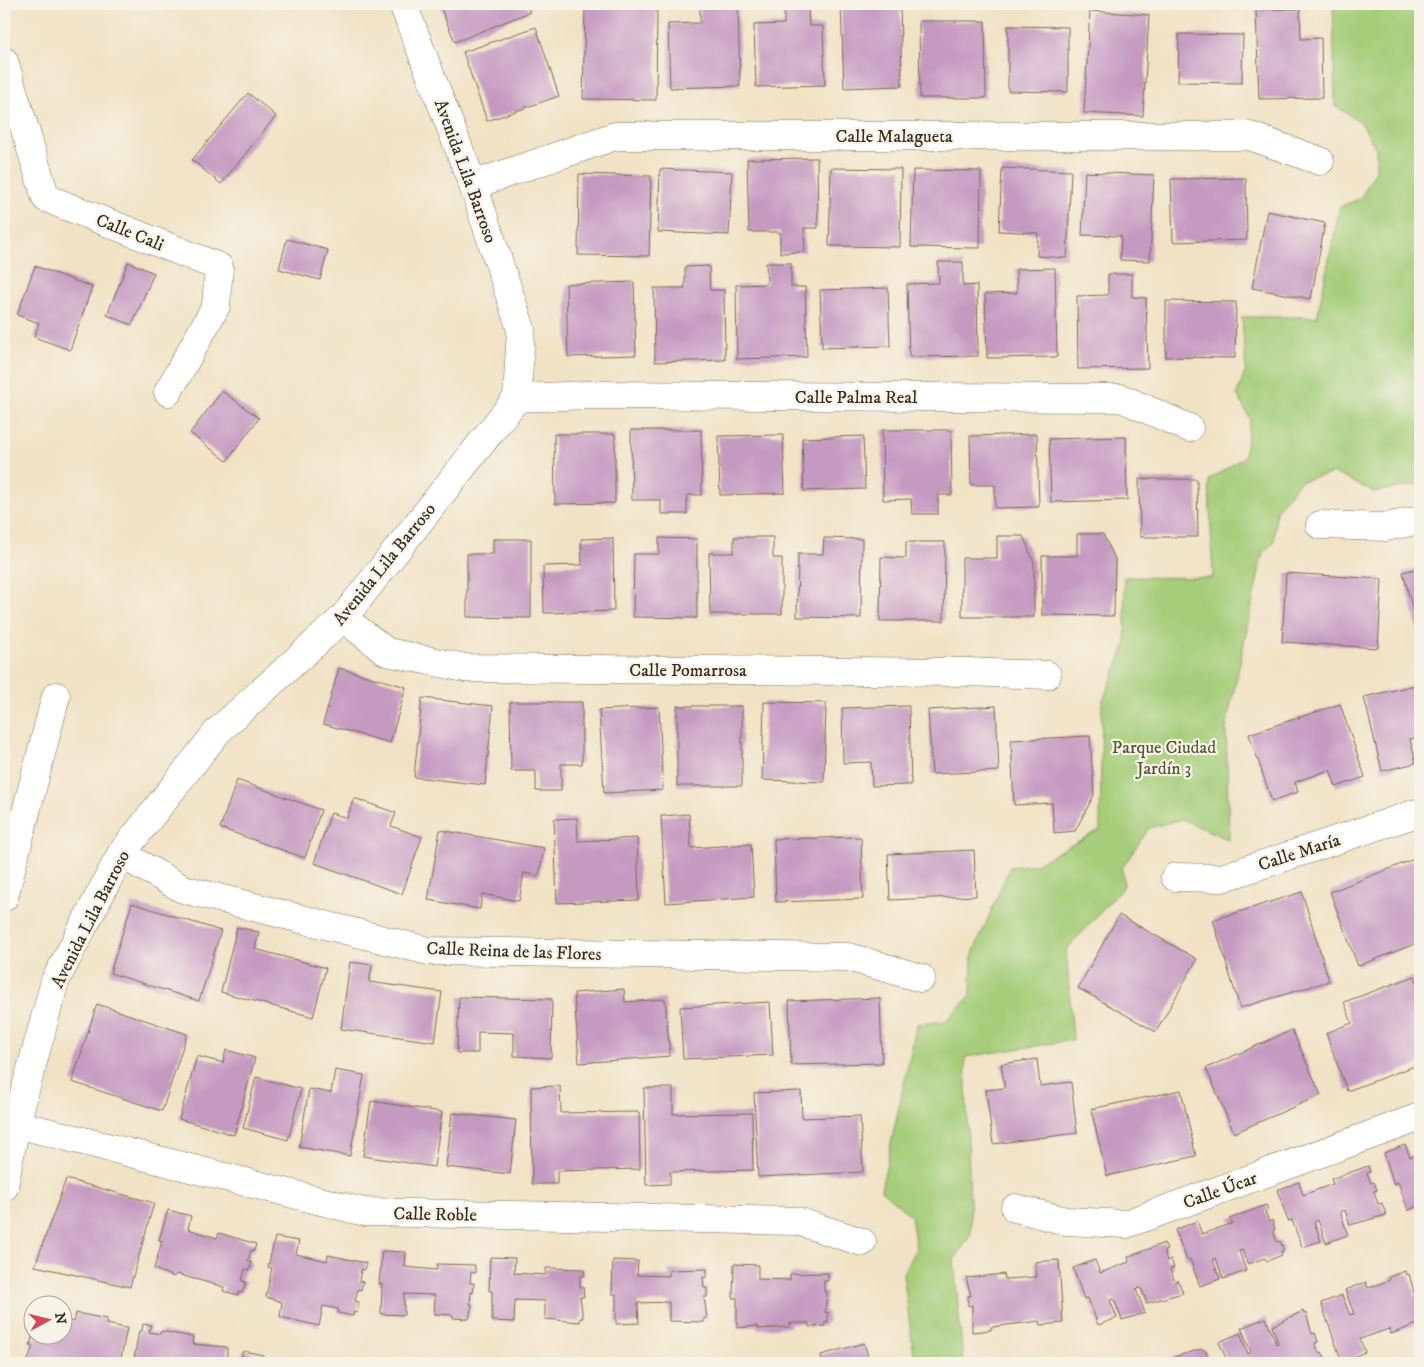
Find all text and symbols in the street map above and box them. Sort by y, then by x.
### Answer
street label: Avenida Lila Barroso [429,96,501,246]
street label: Calle Malagueta [835,126,953,148]
street label: Calle Cali [92,209,167,256]
street label: Calle Palma Real [795,387,918,409]
street label: Avenida Lila Barroso [329,499,441,630]
street label: Calle Pomarrosa [629,660,747,682]
park label: Parque Ciudad Jardín 3 [1112,737,1216,780]
street label: Calle María [1256,829,1343,877]
street label: Avenida Lila Barroso [47,847,135,992]
street label: Calle Reina de las Flores [426,938,602,966]
street label: Calle Úcar [1180,1166,1261,1214]
street label: Calle Roble [393,1203,477,1227]
north arrow [22,1294,72,1344]
text: N [50,1312,70,1326]

